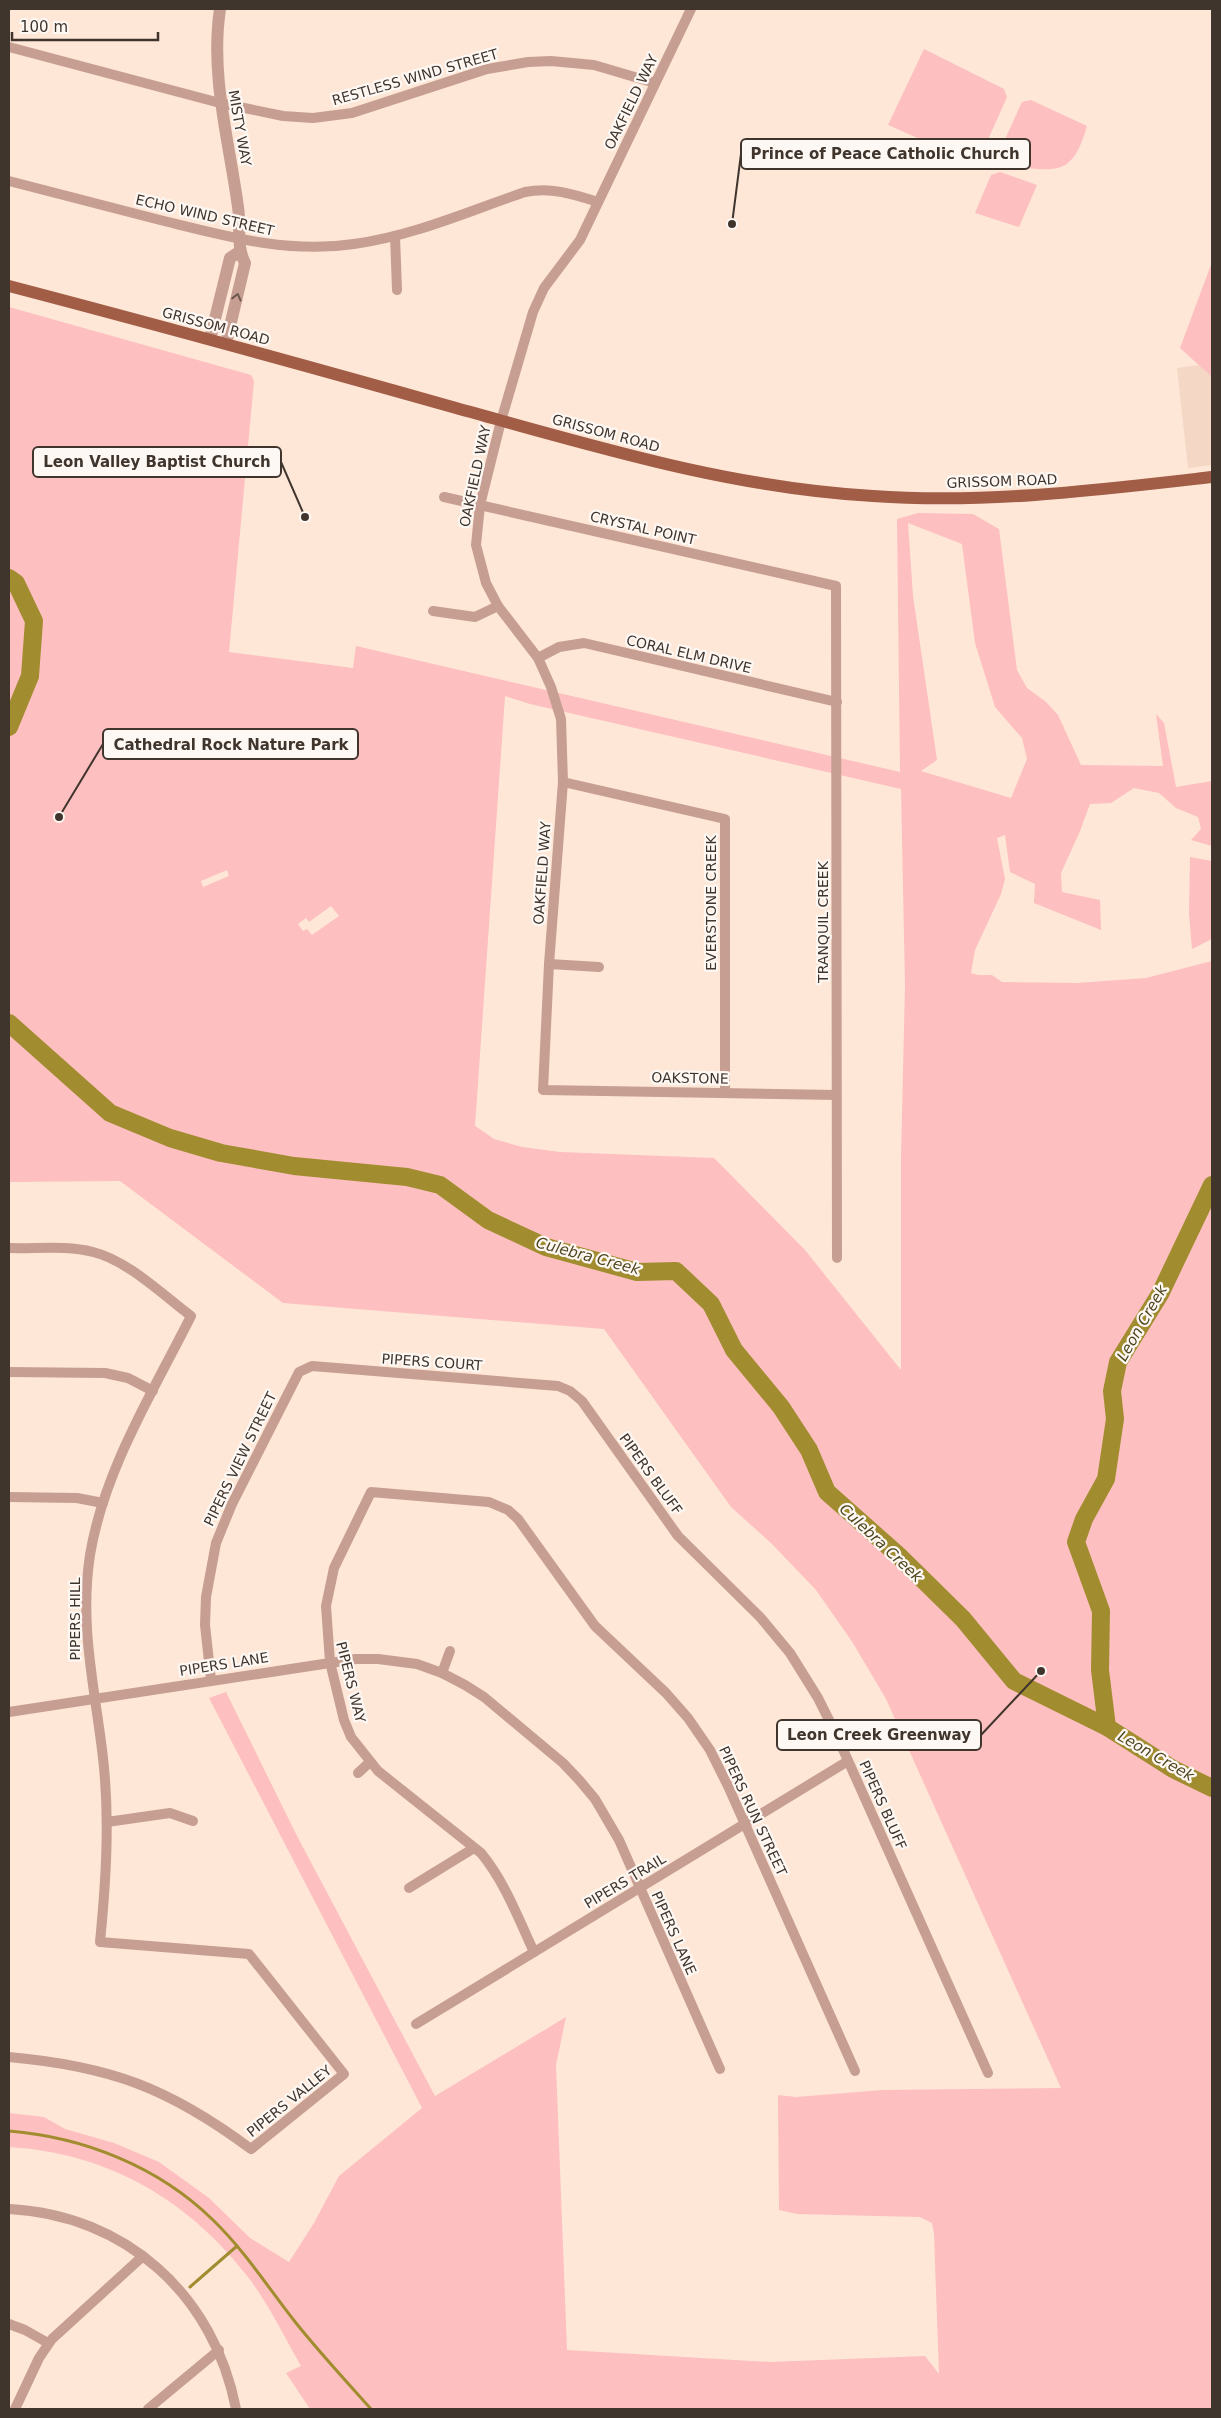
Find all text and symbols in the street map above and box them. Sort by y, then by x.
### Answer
scale bar [12,10,159,42]
text: 100 m [20,18,68,36]
street label: RESTLESS WIND STREET [330,45,500,108]
street label: OAKFIELD WAY [601,51,661,152]
street label: MISTY WAY [225,89,255,168]
callout: Prince of Peace Catholic Church [741,139,1030,169]
text: Prince of Peace Catholic Church [750,145,1020,163]
street label: ECHO WIND STREET [134,191,276,239]
one-way arrow [231,292,242,301]
street label: GRISSOM ROAD [160,304,272,348]
street label: GRISSOM ROAD [550,411,662,455]
street label: OAKFIELD WAY [456,423,494,528]
callout: Leon Valley Baptist Church [33,447,281,477]
text: Leon Valley Baptist Church [43,453,271,471]
street label: GRISSOM ROAD [946,471,1058,491]
street label: CRYSTAL POINT [589,508,698,548]
street label: CORAL ELM DRIVE [625,632,753,676]
callout: Cathedral Rock Nature Park [103,729,358,759]
text: Cathedral Rock Nature Park [113,736,350,754]
street label: OAKFIELD WAY [530,820,554,925]
street label: EVERSTONE CREEK [703,834,719,971]
street label: TRANQUIL CREEK [815,860,831,984]
street label: OAKSTONE [651,1069,729,1087]
water label: Culebra Creek [534,1233,643,1279]
water label: Leon Creek [1113,1281,1172,1364]
street label: PIPERS COURT [381,1350,483,1374]
street label: PIPERS VIEW STREET [201,1389,280,1529]
street label: PIPERS BLUFF [616,1430,686,1518]
water label: Culebra Creek [836,1500,927,1587]
street label: PIPERS HILL [67,1577,83,1661]
street label: PIPERS WAY [333,1640,369,1725]
street label: PIPERS LANE [178,1649,270,1679]
callout: Leon Creek Greenway [777,1720,981,1750]
text: Leon Creek Greenway [787,1726,971,1744]
water label: Leon Creek [1115,1727,1198,1786]
street label: PIPERS RUN STREET [716,1744,790,1879]
street label: PIPERS BLUFF [856,1758,910,1852]
street label: PIPERS TRAIL [581,1850,669,1912]
street label: PIPERS LANE [648,1889,700,1977]
street label: PIPERS VALLEY [243,2062,335,2140]

